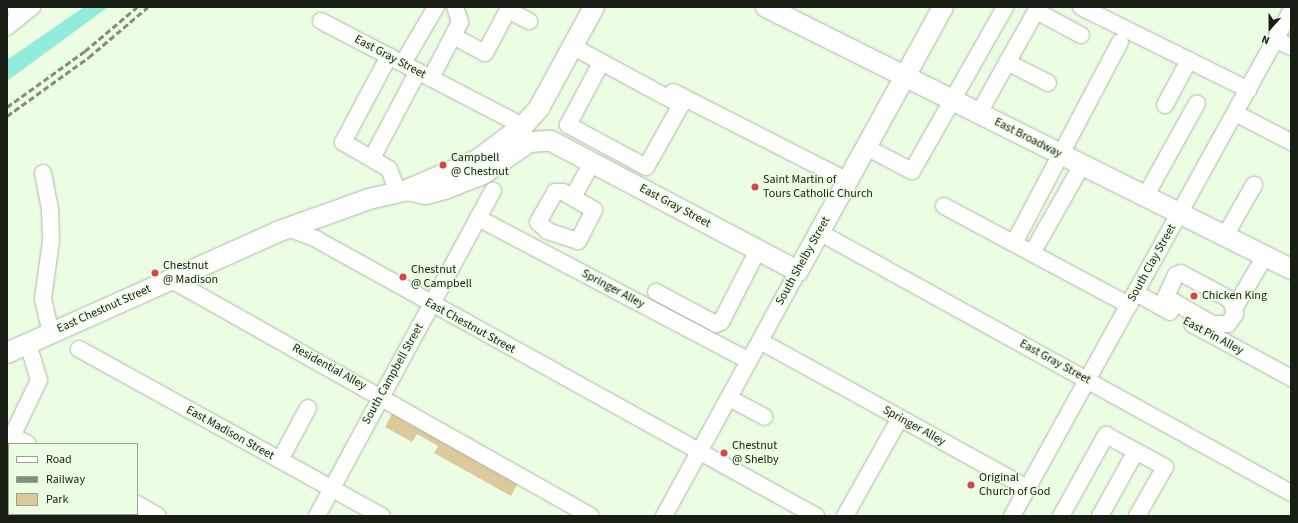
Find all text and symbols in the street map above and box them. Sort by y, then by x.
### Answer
north arrow [1250,8,1290,48]
text: N [1259,31,1272,48]
street label: East Gray Street [352,32,428,82]
street label: East Broadway [992,115,1064,161]
place label: Campbell @ Chestnut [451,151,509,179]
marker: Campbell @ Chestnut [438,160,448,170]
place label: Saint Martin of Tours Catholic Church [763,173,873,201]
street label: East Gray Street [637,181,713,231]
marker: Saint Martin of Tours Catholic Church [750,182,760,192]
street label: South Shelby Street [773,214,833,308]
street label: South Clay Street [1125,222,1179,304]
place label: Chestnut @ Madison [163,259,218,287]
place label: Chestnut @ Campbell [411,263,472,291]
street label: Springer Alley [579,266,647,312]
marker: Chestnut @ Madison [150,268,160,278]
marker: Chestnut @ Campbell [398,272,408,282]
street label: East Chestnut Street [55,282,153,336]
place label: Chicken King [1202,289,1267,303]
marker: Chicken King [1189,291,1199,301]
street label: East Chestnut Street [422,295,518,357]
street label: East Pin Alley [1180,314,1246,358]
street label: South Campbell Street [359,321,427,427]
street label: East Gray Street [1017,337,1093,387]
street label: Residential Alley [289,341,369,393]
street label: East Madison Street [183,403,277,463]
street label: Springer Alley [880,403,948,449]
place label: Chestnut @ Shelby [732,439,779,467]
legend [8,443,138,515]
marker: Chestnut @ Shelby [719,448,729,458]
text: Road [46,451,72,468]
text: Railway [46,471,85,488]
place label: Original Church of God [979,471,1050,499]
marker: Original Church of God [966,480,976,490]
text: Park [46,491,68,508]

